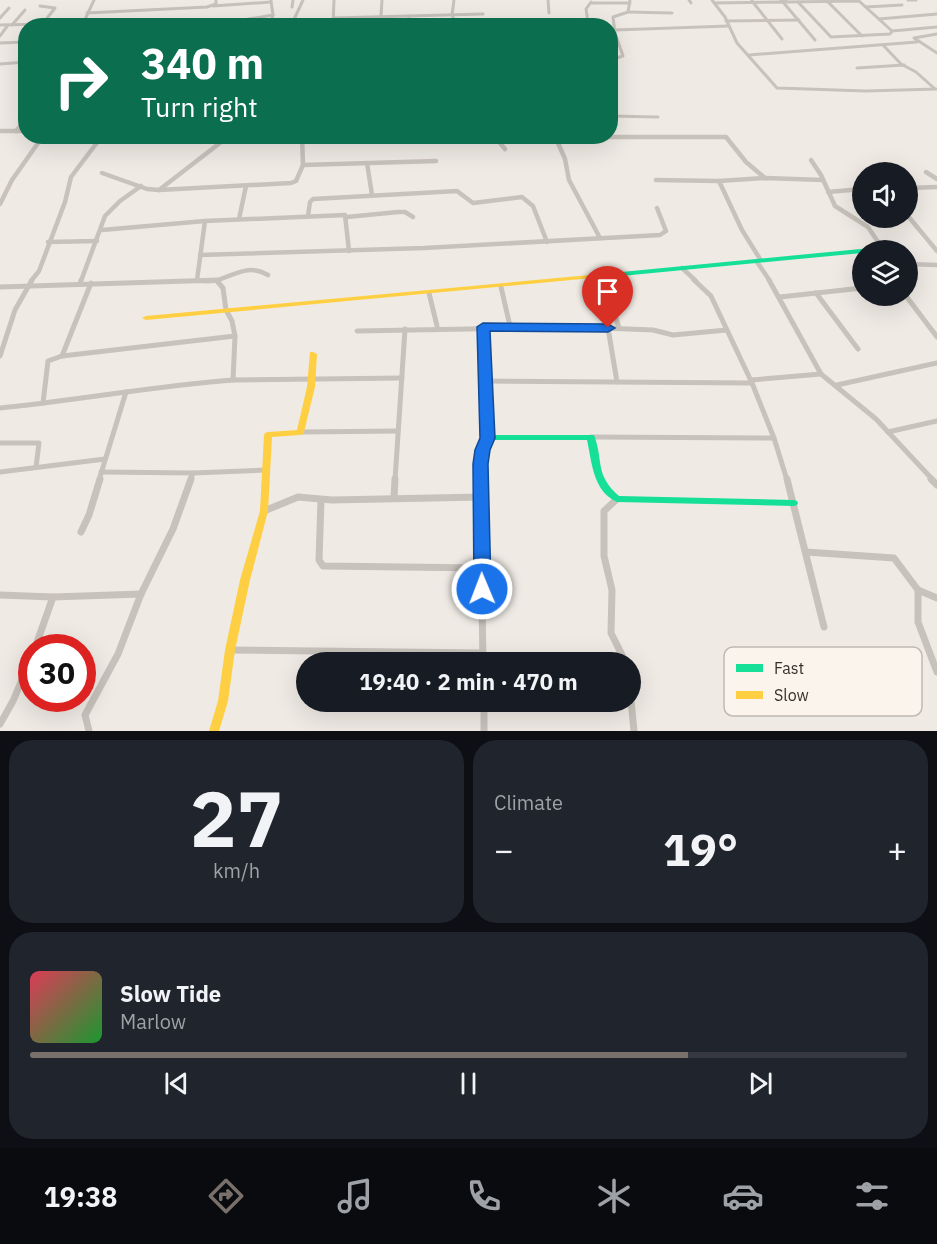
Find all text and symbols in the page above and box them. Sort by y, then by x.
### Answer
text: 340 m [141,36,264,91]
icon: right [42,42,120,120]
text: Turn right [141,89,258,124]
map controls [852,162,918,306]
button: sound [852,162,918,228]
button: layers [852,240,918,306]
pin [582,266,633,328]
icon: arrive [591,275,624,308]
position arrow [450,557,514,621]
speed limit sign: 30 [18,634,96,712]
legend [724,647,922,716]
text: Fast [774,658,804,678]
text: 19:40 · 2 min · 470 m [359,667,578,696]
text: Slow [774,685,809,705]
text: 27 [190,767,283,868]
text: Climate [494,789,563,816]
text: 19° [663,820,738,878]
text: − [494,828,514,871]
text: + [887,828,907,871]
text: km/h [213,857,260,884]
text: Slow Tide [120,979,221,1008]
text: Marlow [120,1008,186,1035]
icon: previous [160,1067,193,1100]
icon: pause [452,1067,485,1100]
icon: next [744,1067,777,1100]
icon: directions [205,1175,247,1217]
icon: music [334,1175,376,1217]
icon: phone [463,1175,505,1217]
icon: climate [593,1175,635,1217]
icon: car [722,1175,764,1217]
icon: filters [851,1175,893,1217]
text: 19:38 [44,1179,117,1214]

